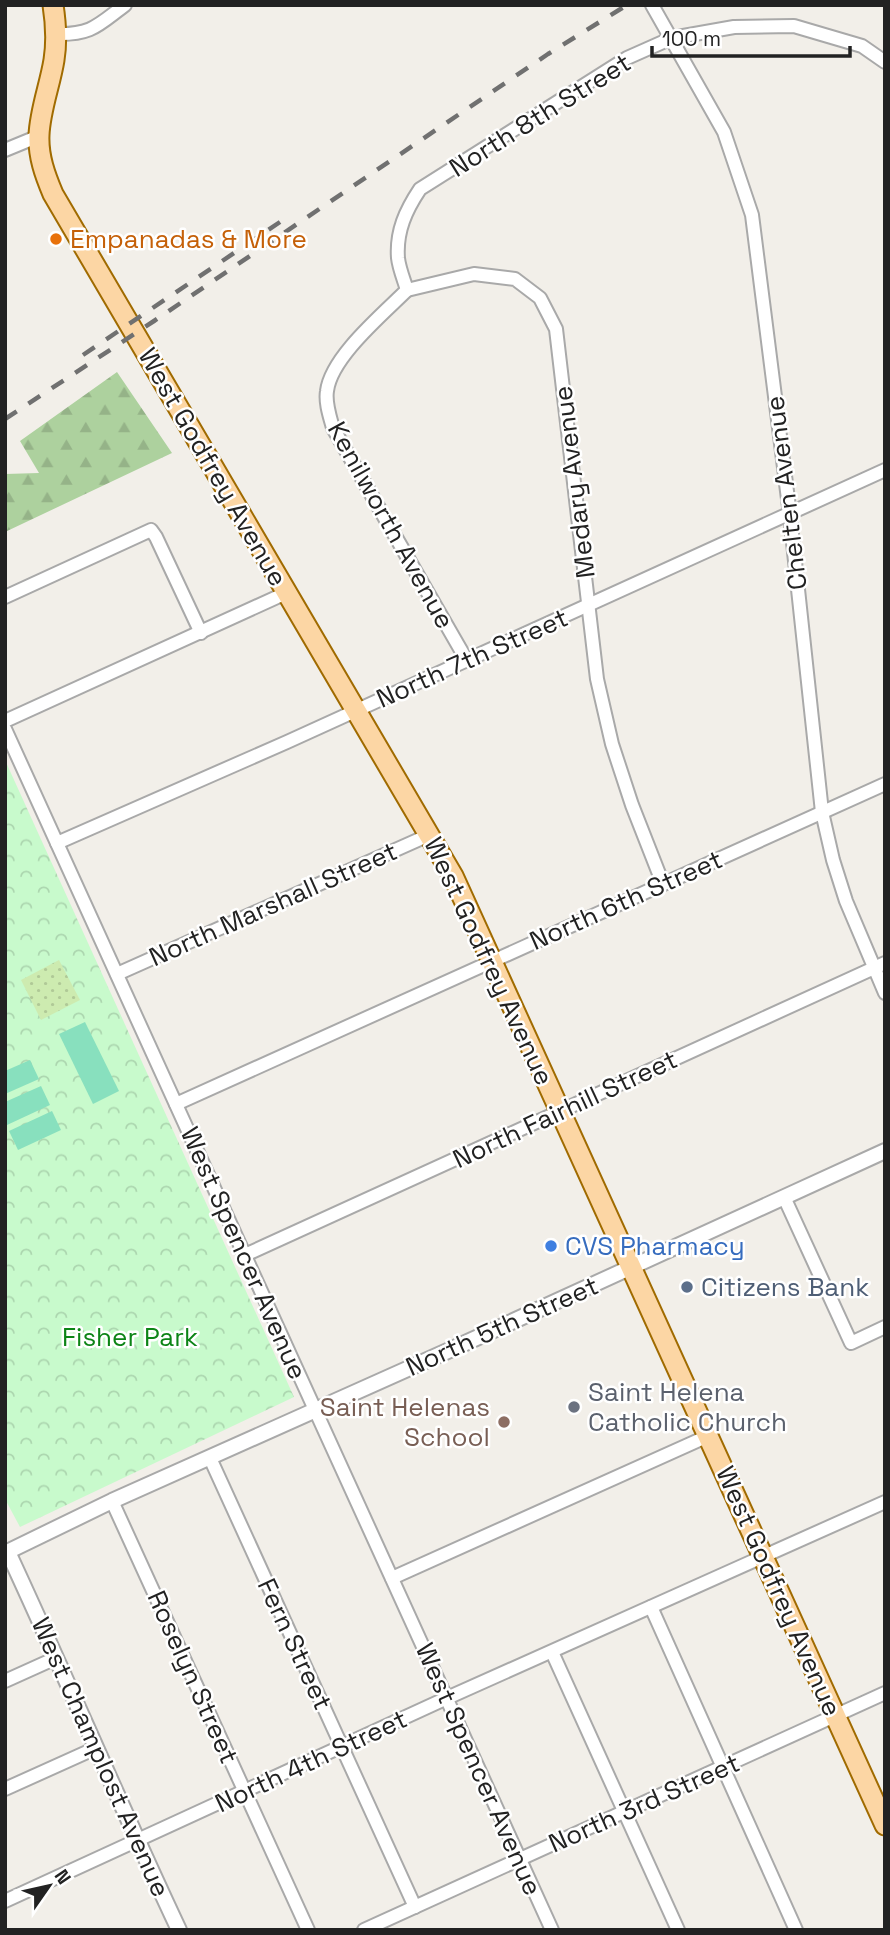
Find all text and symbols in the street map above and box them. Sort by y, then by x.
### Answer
scale bar [652,14,850,58]
text: 100 m [662,25,721,52]
street label: North 8th Street [443,45,637,185]
place label: Empanadas & More [70,222,307,256]
marker: Empanadas & More [48,231,64,247]
street label: West Godfrey Avenue [131,342,295,592]
street label: Medary Avenue [545,384,603,580]
street label: Chelten Avenue [757,394,815,592]
street label: Kenilworth Avenue [320,415,462,635]
street label: North 7th Street [371,600,573,716]
street label: West Godfrey Avenue [417,831,561,1091]
street label: North Marshall Street [144,834,402,974]
street label: North 6th Street [524,842,728,958]
street label: North Fairhill Street [447,1042,683,1176]
street label: West Spencer Avenue [173,1122,315,1384]
place label: CVS Pharmacy [565,1229,745,1263]
marker: CVS Pharmacy [543,1238,559,1254]
street label: North 5th Street [400,1268,604,1384]
place label: Citizens Bank [701,1270,869,1304]
marker: Citizens Bank [679,1279,695,1295]
park label: Fisher Park [62,1320,198,1354]
place label: Saint Helena Catholic Church [588,1375,787,1439]
place label: Saint Helenas School [320,1390,490,1454]
marker: Saint Helena Catholic Church [566,1399,582,1415]
marker: Saint Helenas School [496,1414,512,1430]
street label: West Godfrey Avenue [709,1461,849,1721]
street label: Fern Street [250,1573,340,1715]
street label: Roselyn Street [140,1585,246,1769]
street label: West Champlost Avenue [24,1612,178,1902]
street label: West Spencer Avenue [408,1638,550,1900]
street label: North 4th Street [210,1702,412,1820]
street label: North 3rd Street [543,1746,745,1860]
north arrow [14,1851,84,1921]
text: N [49,1865,77,1889]

